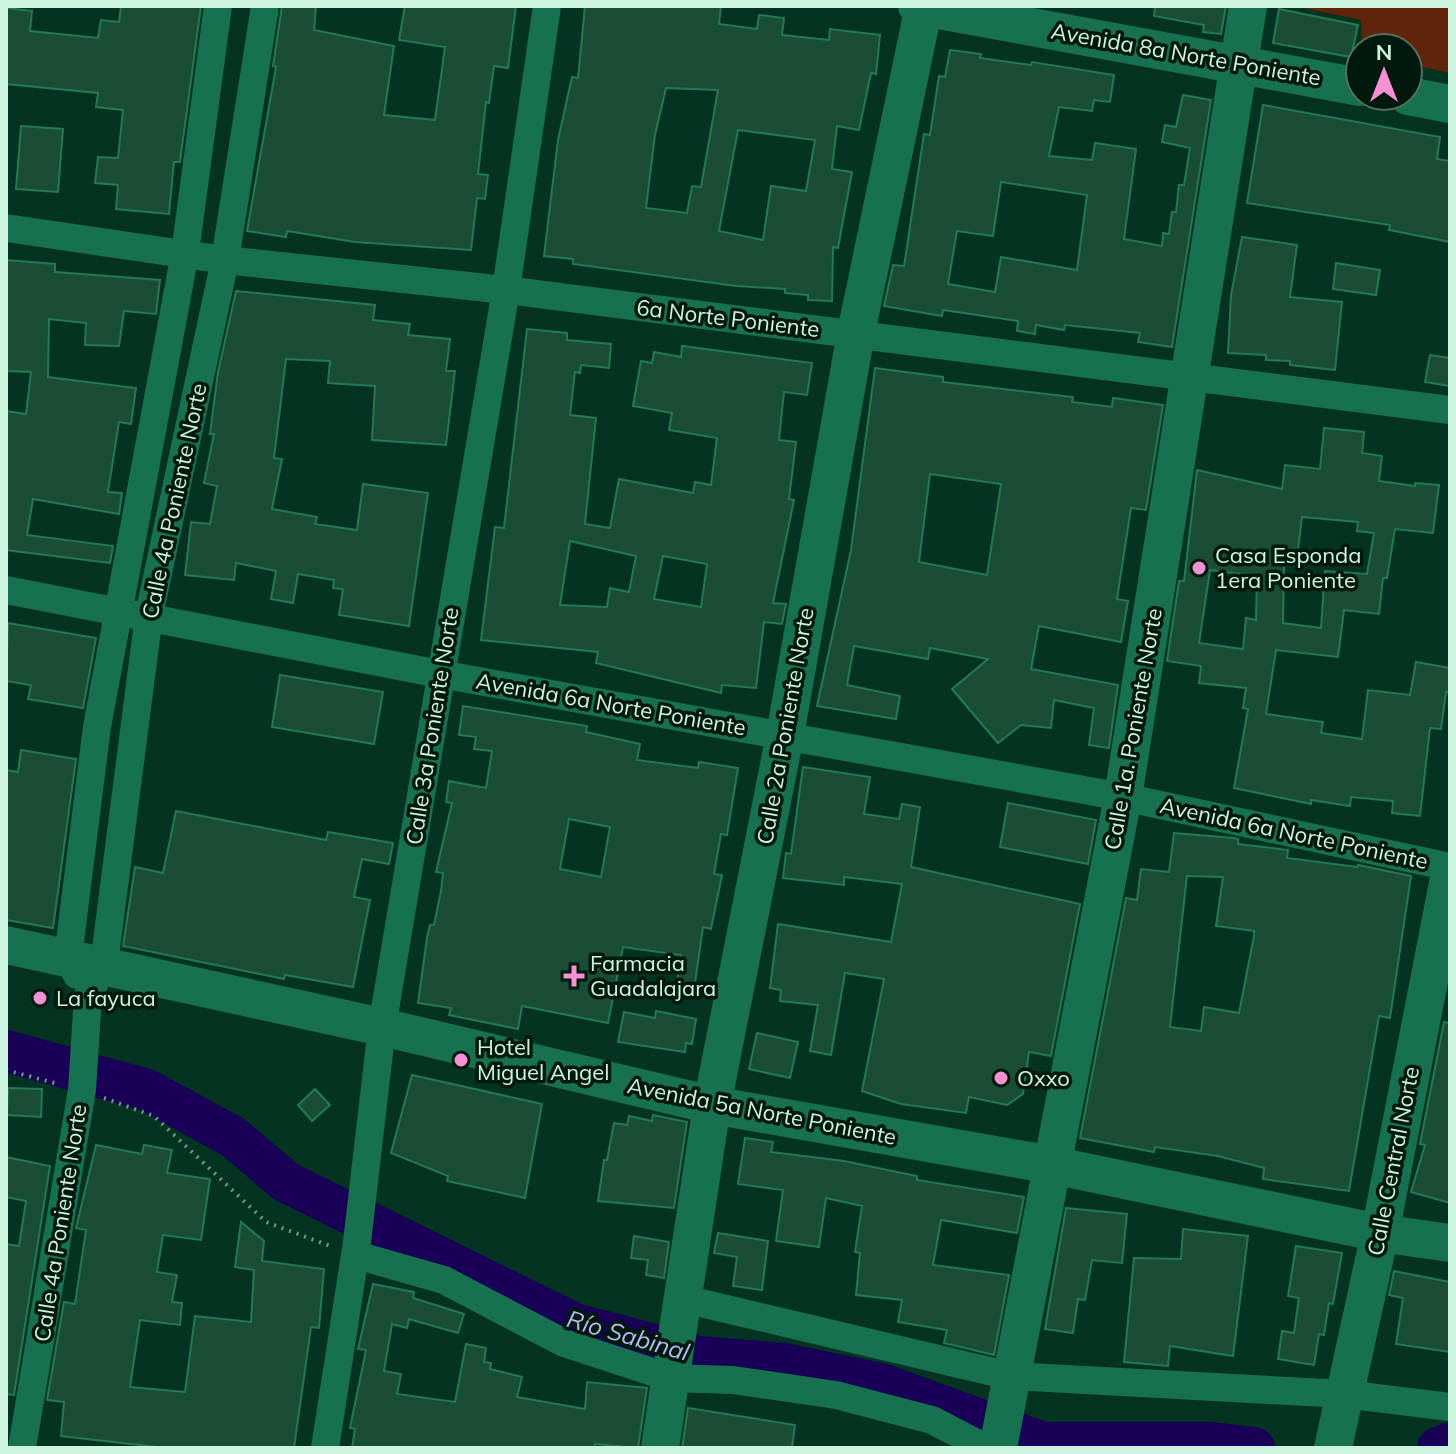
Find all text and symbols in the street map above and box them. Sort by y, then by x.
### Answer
street label: Avenida 8a Norte Poniente [1049,16,1323,92]
north arrow [1344,32,1424,112]
text: N [1376,38,1392,66]
street label: 6a Norte Poniente [635,293,821,343]
street label: Calle 4a Poniente Norte [135,381,213,621]
place label: Casa Esponda 1era Poniente [1215,541,1361,594]
marker: Casa Esponda 1era Poniente [1190,559,1208,577]
street label: Calle 3a Poniente Norte [399,605,465,847]
street label: Calle 2a Poniente Norte [750,605,820,847]
street label: Calle 1a. Poniente Norte [1098,606,1168,852]
street label: Avenida 6a Norte Poniente [474,666,748,742]
street label: Avenida 6a Norte Poniente [1157,791,1431,875]
place label: Farmacia Guadalajara [590,949,716,1002]
marker: Farmacia Guadalajara [565,967,583,985]
place label: La fayuca [56,984,156,1012]
marker: La fayuca [31,989,49,1007]
place label: Hotel Miguel Angel [477,1033,610,1086]
marker: Hotel Miguel Angel [452,1051,470,1069]
place label: Oxxo [1017,1064,1070,1092]
street label: Calle Central Norte [1361,1064,1425,1258]
marker: Oxxo [992,1069,1010,1087]
street label: Avenida 5a Norte Poniente [625,1071,899,1151]
street label: Calle 4a Poniente Norte [27,1102,93,1344]
water label: Río Sabinal [564,1303,693,1367]

